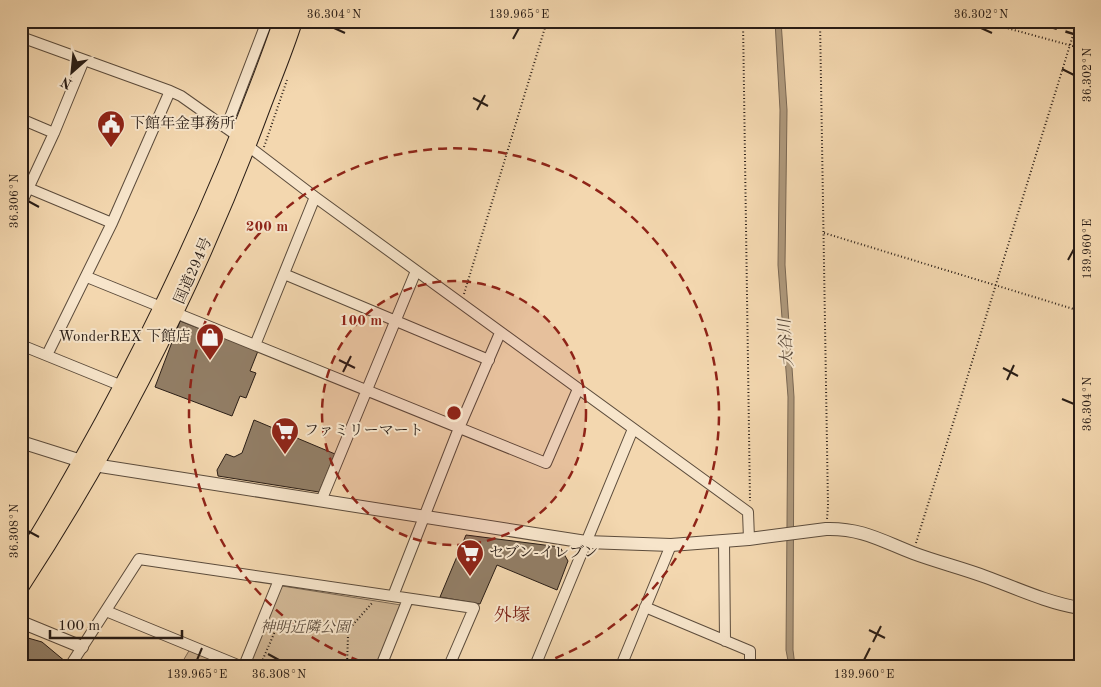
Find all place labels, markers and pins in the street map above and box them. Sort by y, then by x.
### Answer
public building icon: 下館年金事務所 [96,109,126,148]
place label: 下館年金事務所 [130,115,235,132]
shop icon: WonderREX 下館店 [195,322,225,361]
place label: WonderREX 下館店 [58,328,191,345]
centre of rings [445,404,463,422]
supermarket icon: ファミリーマート [270,416,300,455]
place label: ファミリーマート [304,423,424,439]
supermarket icon: セブン-イレブン [455,538,485,577]
place label: セブン-イレブン [489,544,598,561]

